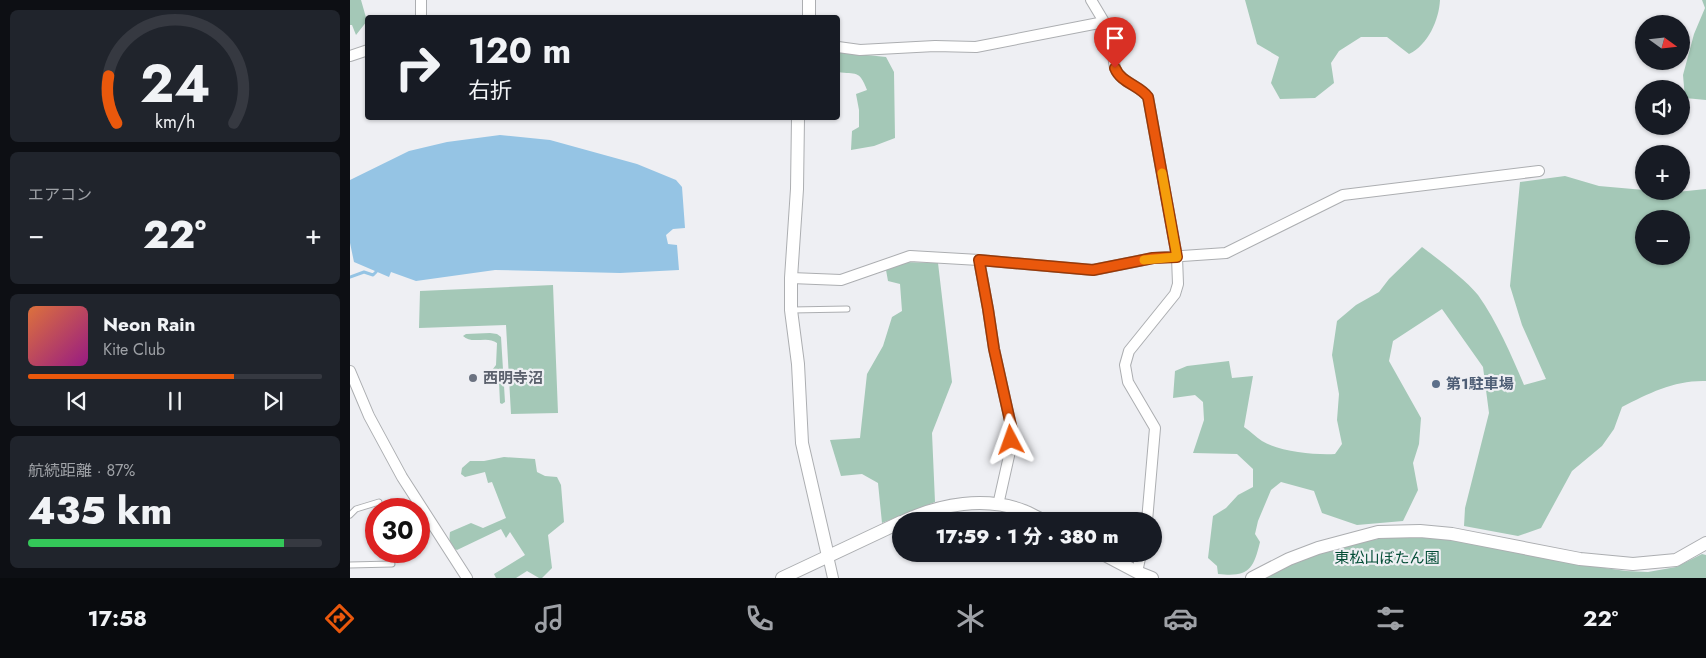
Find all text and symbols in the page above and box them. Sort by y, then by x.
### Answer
north arrow [1635,15,1690,70]
map controls [1635,15,1690,265]
pin [1094,17,1136,68]
icon: arrive [1101,24,1129,52]
text: 120 m [468,26,571,76]
icon: right [385,35,450,100]
text: 24 [140,46,210,122]
text: 右折 [468,74,512,106]
button: sound [1635,80,1690,135]
text: km/h [155,109,195,135]
button: + [1635,145,1690,200]
text: エアコン [28,183,92,206]
text: 22° [143,207,206,262]
button: − [1635,210,1690,265]
text: − [28,214,45,255]
text: + [305,214,322,255]
text: Neon Rain [103,311,196,338]
text: Kite Club [103,338,165,361]
place label: 西明寺沼 [483,367,543,389]
marker: 西明寺沼 [467,372,479,384]
place label: 第1駐車場 [1446,373,1514,395]
marker: 第1駐車場 [1430,378,1442,390]
icon: previous [63,387,91,415]
icon: pause [161,387,189,415]
icon: next [259,387,287,415]
position arrow [984,413,1036,465]
text: 航続距離 · 87% [28,459,135,482]
text: 435 km [28,483,172,538]
speed limit sign: 30 [365,498,430,563]
text: 17:59 · 1 分 · 380 m [935,523,1119,550]
park label: 東松山ぼたん園 [1334,547,1440,569]
icon: directions [322,601,357,636]
icon: music [532,601,567,636]
icon: phone [742,601,777,636]
icon: climate [953,601,988,636]
icon: car [1163,601,1198,636]
icon: filters [1373,601,1408,636]
text: 17:58 [88,602,147,634]
text: 22° [1583,602,1618,634]

